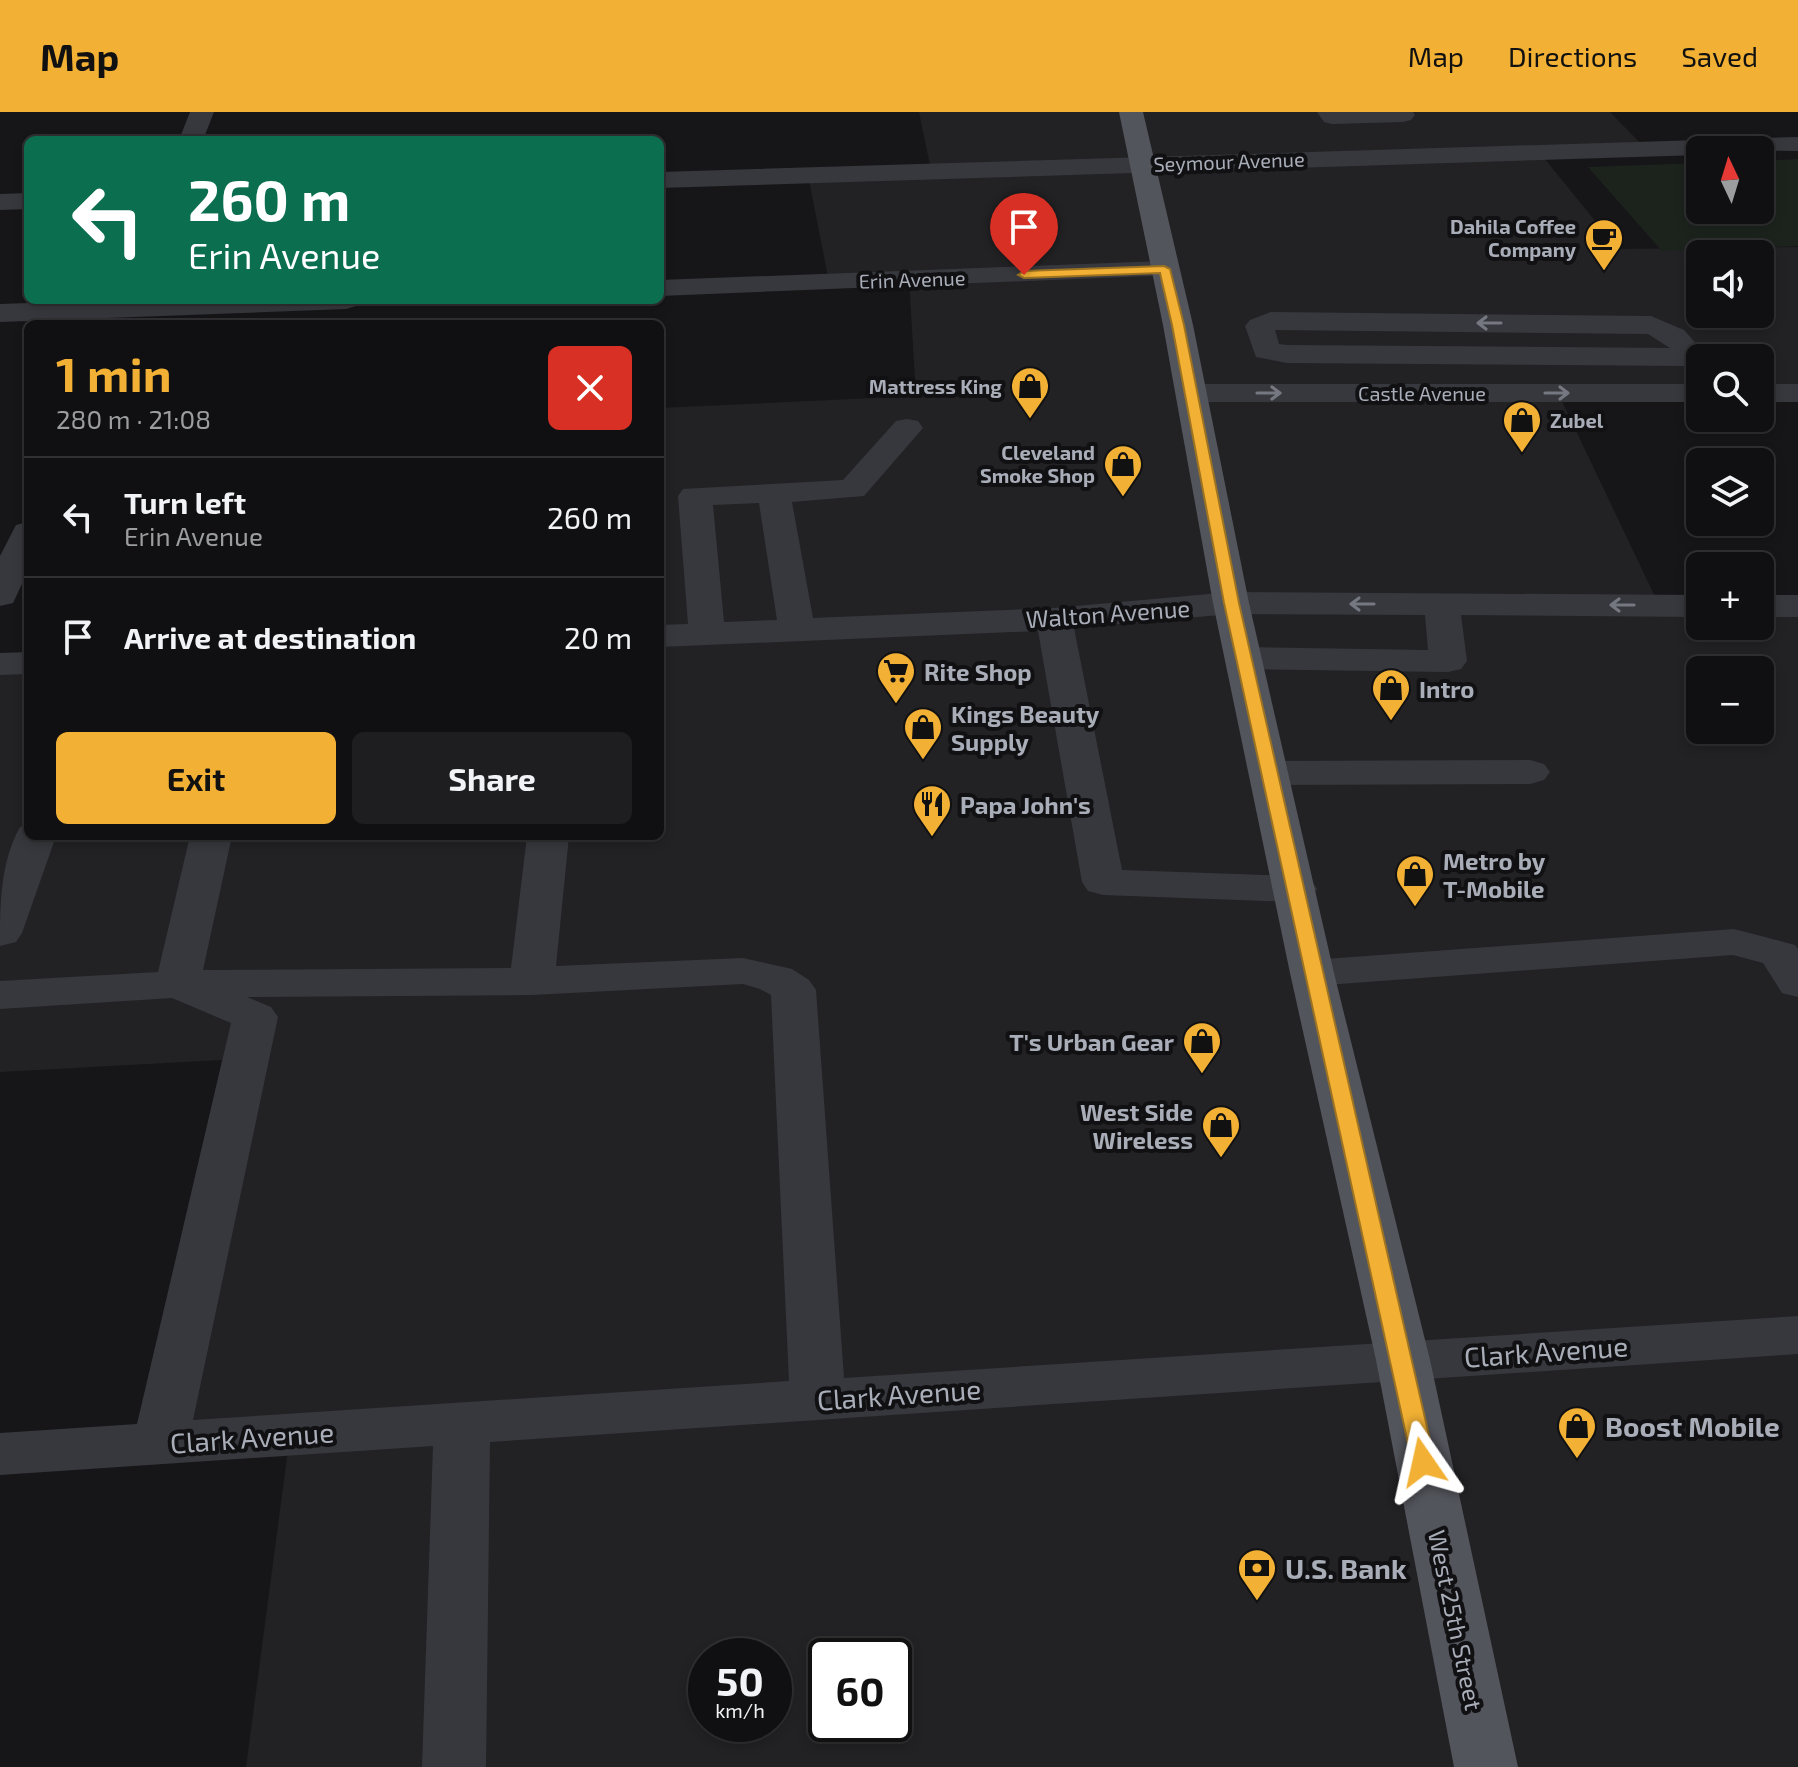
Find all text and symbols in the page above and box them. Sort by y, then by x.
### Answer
text: Map [40,33,119,79]
text: Map [1408,39,1464,73]
text: Directions [1508,39,1637,73]
text: Saved [1681,39,1758,73]
north arrow [1686,136,1774,224]
map controls [1686,136,1774,744]
street label: Seymour Avenue [1153,146,1305,176]
text: 260 m [188,165,350,232]
icon: left [56,168,160,272]
pin [990,193,1058,275]
icon: arrive [1002,205,1046,249]
place label: Dahila Coffee Company [1450,214,1577,262]
cafe icon: Dahila Coffee Company [1583,217,1625,272]
text: Erin Avenue [188,233,380,276]
button: sound [1686,240,1774,328]
street label: Erin Avenue [858,265,966,293]
one-way arrow [1476,315,1503,331]
text: 1 min [56,344,172,402]
button: search [1686,344,1774,432]
button: close [548,346,632,430]
shop icon: Mattress King [1009,365,1051,420]
place label: Mattress King [869,374,1002,398]
street label: Castle Avenue [1358,381,1486,405]
one-way arrow [1255,385,1282,401]
one-way arrow [1543,385,1570,401]
shop icon: Zubel [1501,399,1543,454]
text: 280 m · 21:08 [56,403,211,434]
place label: Zubel [1550,408,1604,432]
place label: Cleveland Smoke Shop [980,440,1095,487]
shop icon: Cleveland Smoke Shop [1102,443,1144,498]
button: layers [1686,448,1774,536]
text: Turn left [124,484,246,520]
icon: left [56,495,100,539]
text: 260 m [547,499,632,535]
text: Erin Avenue [124,520,263,551]
button: + [1686,552,1774,640]
street label: Walton Avenue [1025,593,1191,633]
one-way arrow [1349,596,1376,612]
one-way arrow [1609,598,1636,613]
icon: arrive [56,615,100,659]
text: Arrive at destination [124,619,416,655]
text: 20 m [564,619,632,655]
supermarket icon: Rite Shop [875,650,917,705]
button: − [1686,656,1774,744]
place label: Rite Shop [924,657,1032,686]
shop icon: Intro [1370,667,1412,722]
place label: Intro [1419,674,1474,703]
place label: Kings Beauty Supply [951,699,1100,756]
shop icon: Kings Beauty Supply [902,706,944,761]
button: Exit [56,732,336,824]
button: Share [352,732,632,824]
restaurant icon: Papa John's [911,783,953,838]
place label: Papa John's [960,790,1091,819]
place label: Metro by T-Mobile [1443,846,1546,903]
shop icon: Metro by T-Mobile [1394,853,1436,908]
shop icon: T's Urban Gear [1181,1020,1223,1075]
place label: T's Urban Gear [1009,1027,1175,1056]
place label: West Side Wireless [1080,1097,1193,1154]
shop icon: West Side Wireless [1200,1104,1242,1159]
street label: Clark Avenue [1463,1328,1629,1374]
street label: Clark Avenue [816,1371,982,1417]
shop icon: Boost Mobile [1556,1405,1598,1460]
place label: Boost Mobile [1605,1409,1780,1443]
street label: Clark Avenue [169,1414,335,1460]
position arrow [1381,1420,1465,1504]
street label: West 25th Street [1423,1527,1489,1713]
bank icon: U.S. Bank [1236,1547,1278,1602]
place label: U.S. Bank [1285,1551,1407,1585]
speed limit sign: 60 [808,1638,912,1742]
text: 50 [716,1656,764,1704]
text: km/h [715,1698,765,1722]

